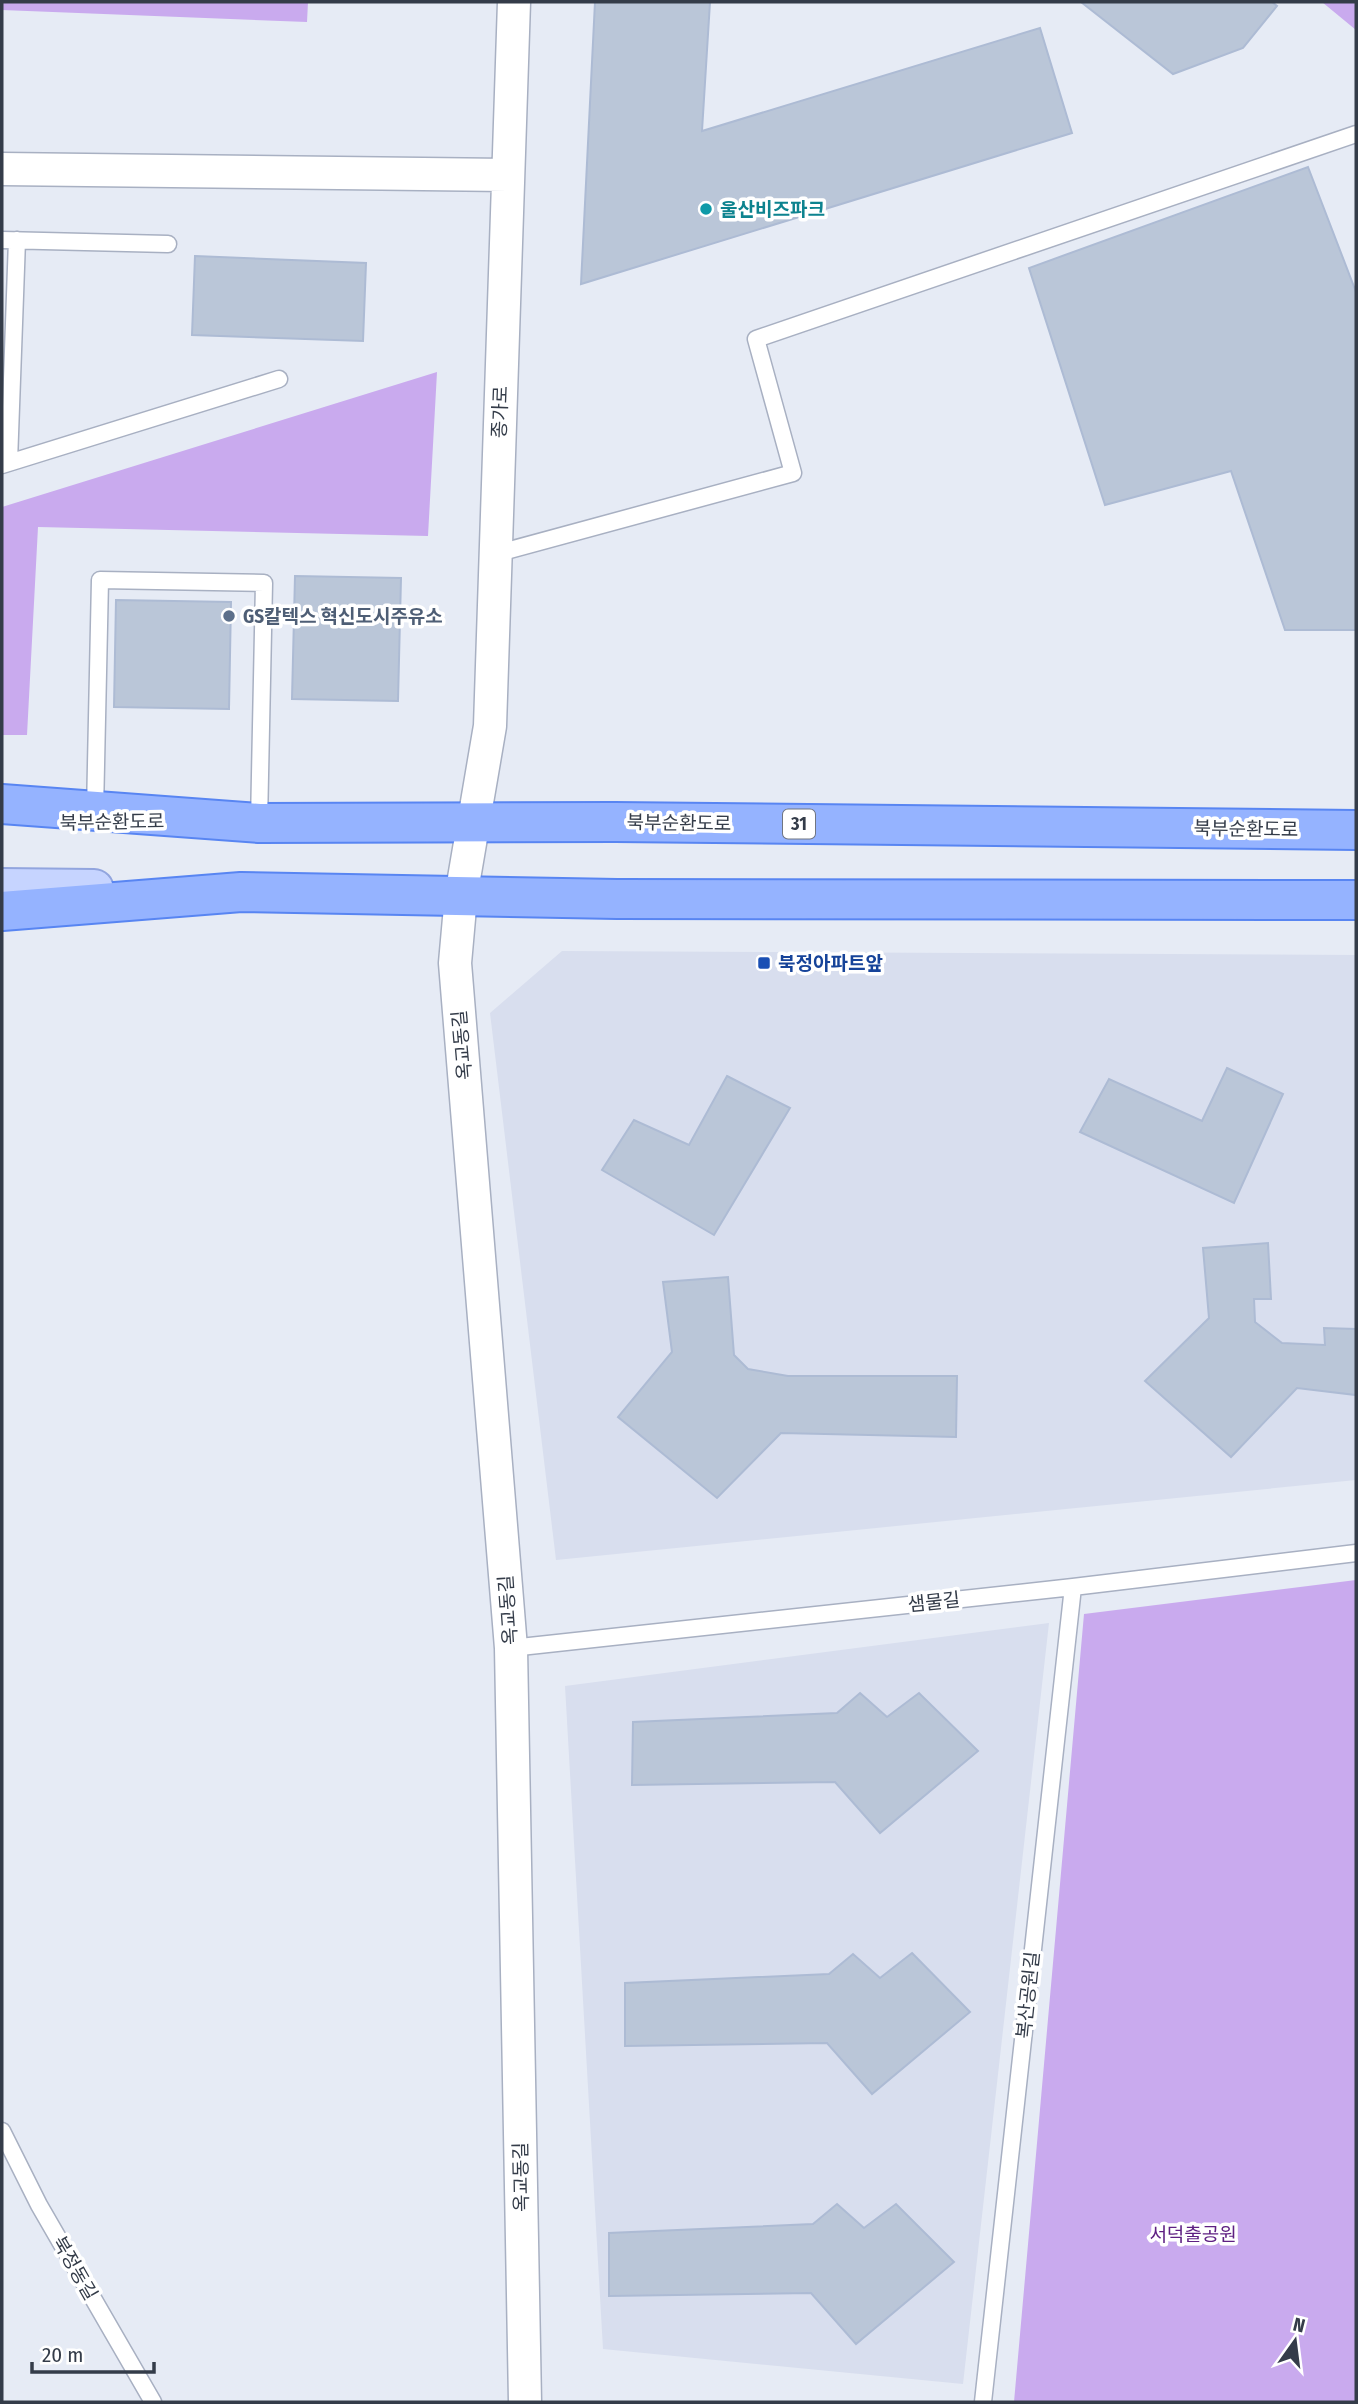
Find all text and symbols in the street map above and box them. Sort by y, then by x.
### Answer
place label: 울산비즈파크 [720,198,825,221]
marker: 울산비즈파크 [698,201,714,217]
street label: 종가로 [488,385,512,439]
place label: GS칼텍스 혁신도시주유소 [243,605,443,628]
marker: GS칼텍스 혁신도시주유소 [221,608,237,624]
street label: 북부순환도로 [59,810,165,834]
road number: 31 [783,810,815,838]
street label: 북부순환도로 [626,811,732,835]
street label: 북부순환도로 [1193,817,1299,841]
place label: 북정아파트앞 [778,952,883,975]
marker: 북정아파트앞 [756,955,772,971]
street label: 옥교동길 [447,1009,477,1081]
street label: 옥교동길 [494,1574,522,1646]
street label: 샘물길 [907,1588,961,1616]
street label: 복산공원길 [1012,1950,1044,2040]
street label: 옥교동길 [509,2142,533,2212]
park label: 서덕출공원 [1149,2223,1237,2246]
street label: 북정동길 [48,2232,102,2304]
north arrow [1260,2306,1330,2376]
text: N [1291,2312,1307,2338]
scale bar [32,2330,154,2374]
text: 20 m [42,2342,83,2368]

